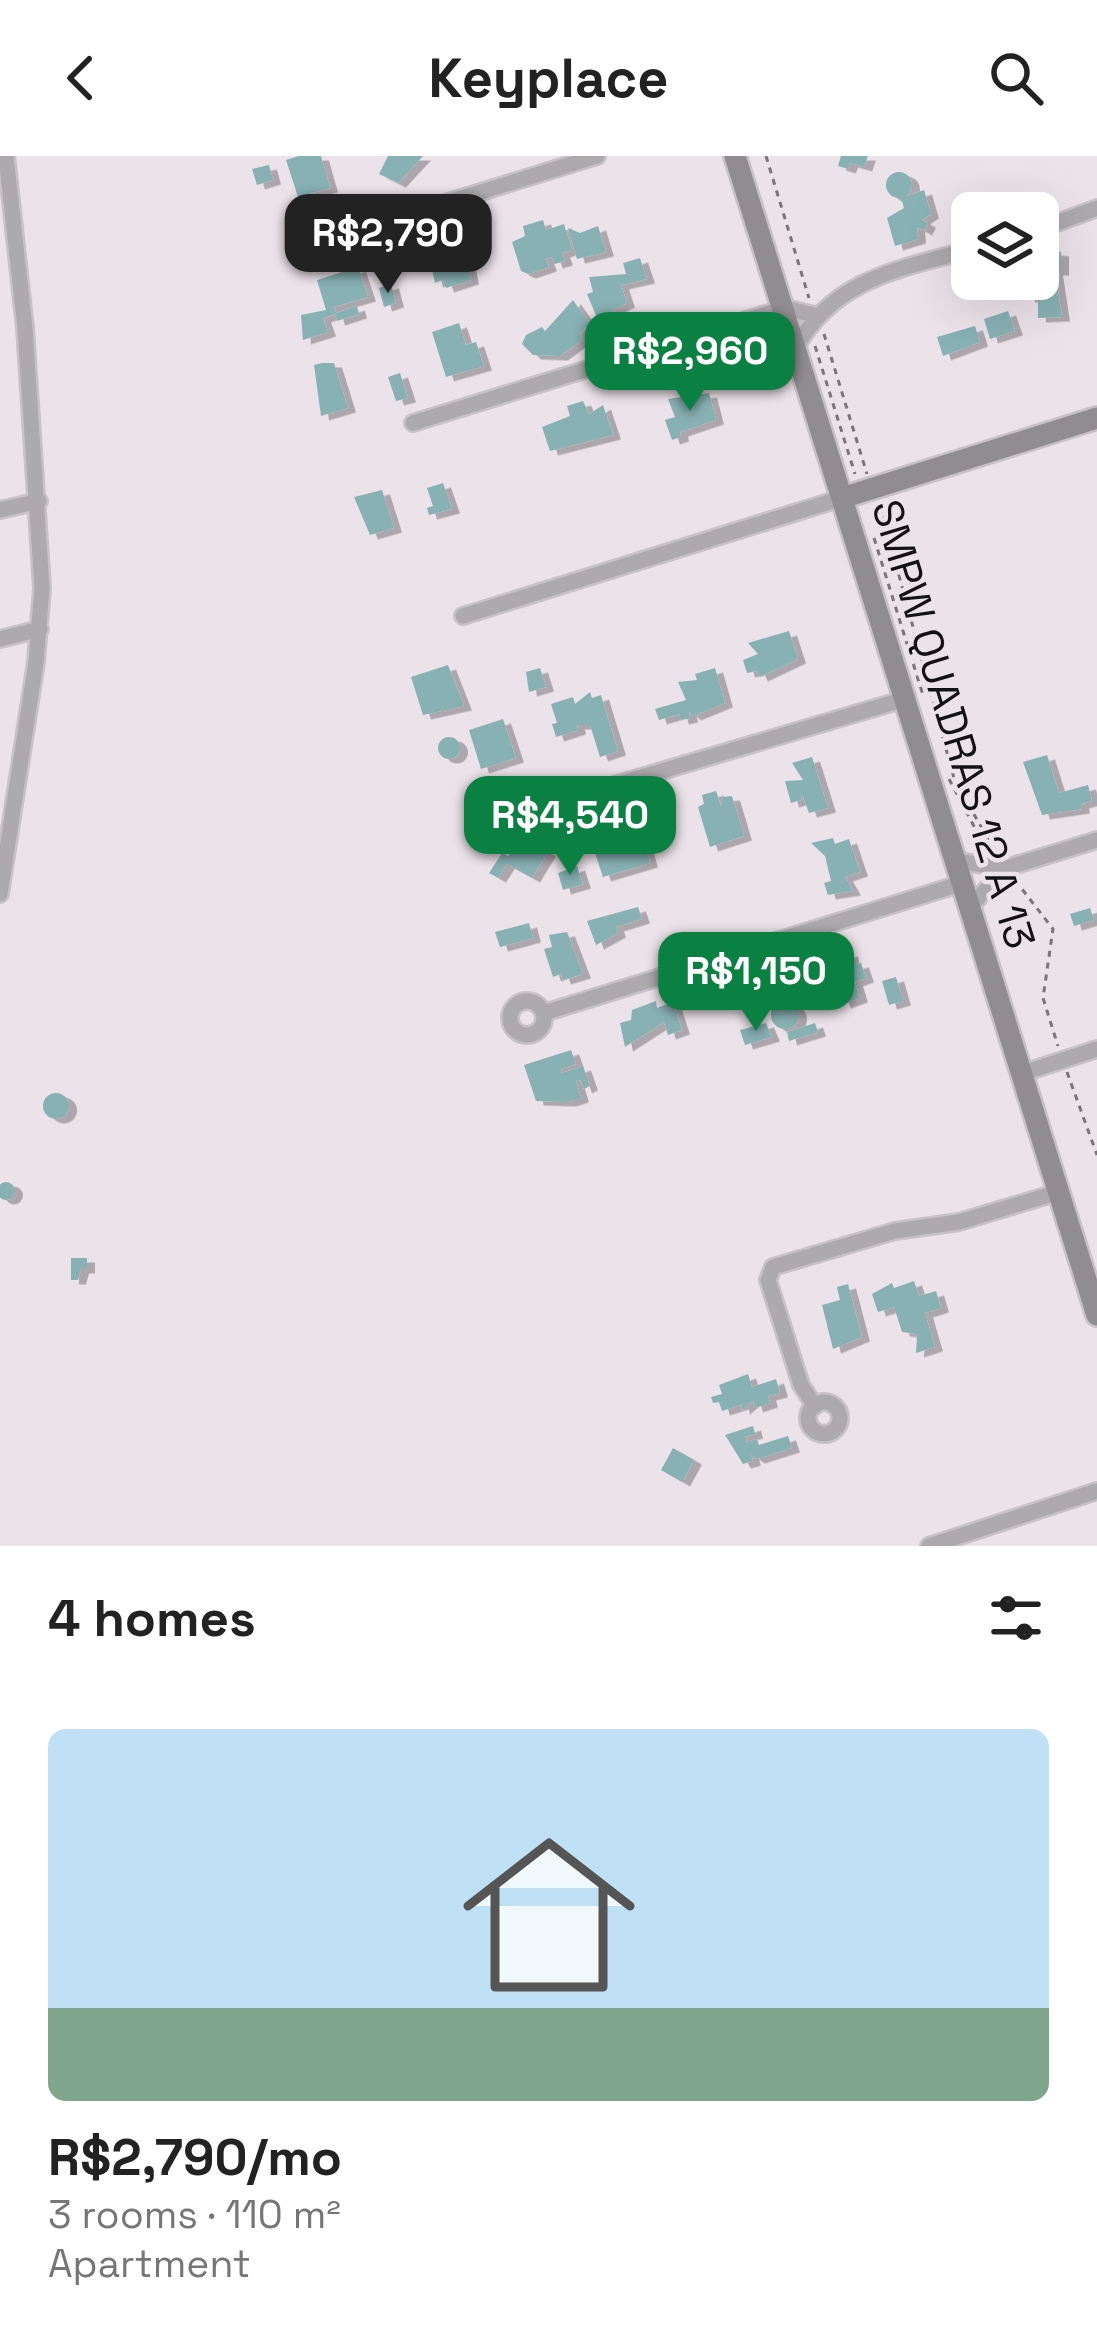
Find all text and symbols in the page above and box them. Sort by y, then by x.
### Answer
text: Keyplace [429,44,668,113]
icon: back [48,45,114,111]
icon: search [983,45,1049,111]
map controls [951,192,1059,300]
button: layers [951,192,1059,300]
pin: R$2,790 [277,194,499,296]
text: R$2,790 [312,208,464,257]
pin: R$2,960 [579,312,801,414]
text: R$2,960 [612,326,768,375]
street label: SMPW QUADRAS 12 A 13 [860,493,1047,955]
pin: R$4,540 [459,776,681,878]
text: R$4,540 [491,790,649,839]
pin: R$1,150 [645,932,867,1034]
text: R$1,150 [685,946,827,995]
icon: filters [983,1585,1049,1651]
text: 4 homes [48,1586,256,1651]
icon: home [441,1807,657,2023]
text: R$2,790/mo [48,2125,342,2190]
text: 3 rooms · 110 m² [48,2190,341,2239]
text: Apartment [48,2239,251,2288]

